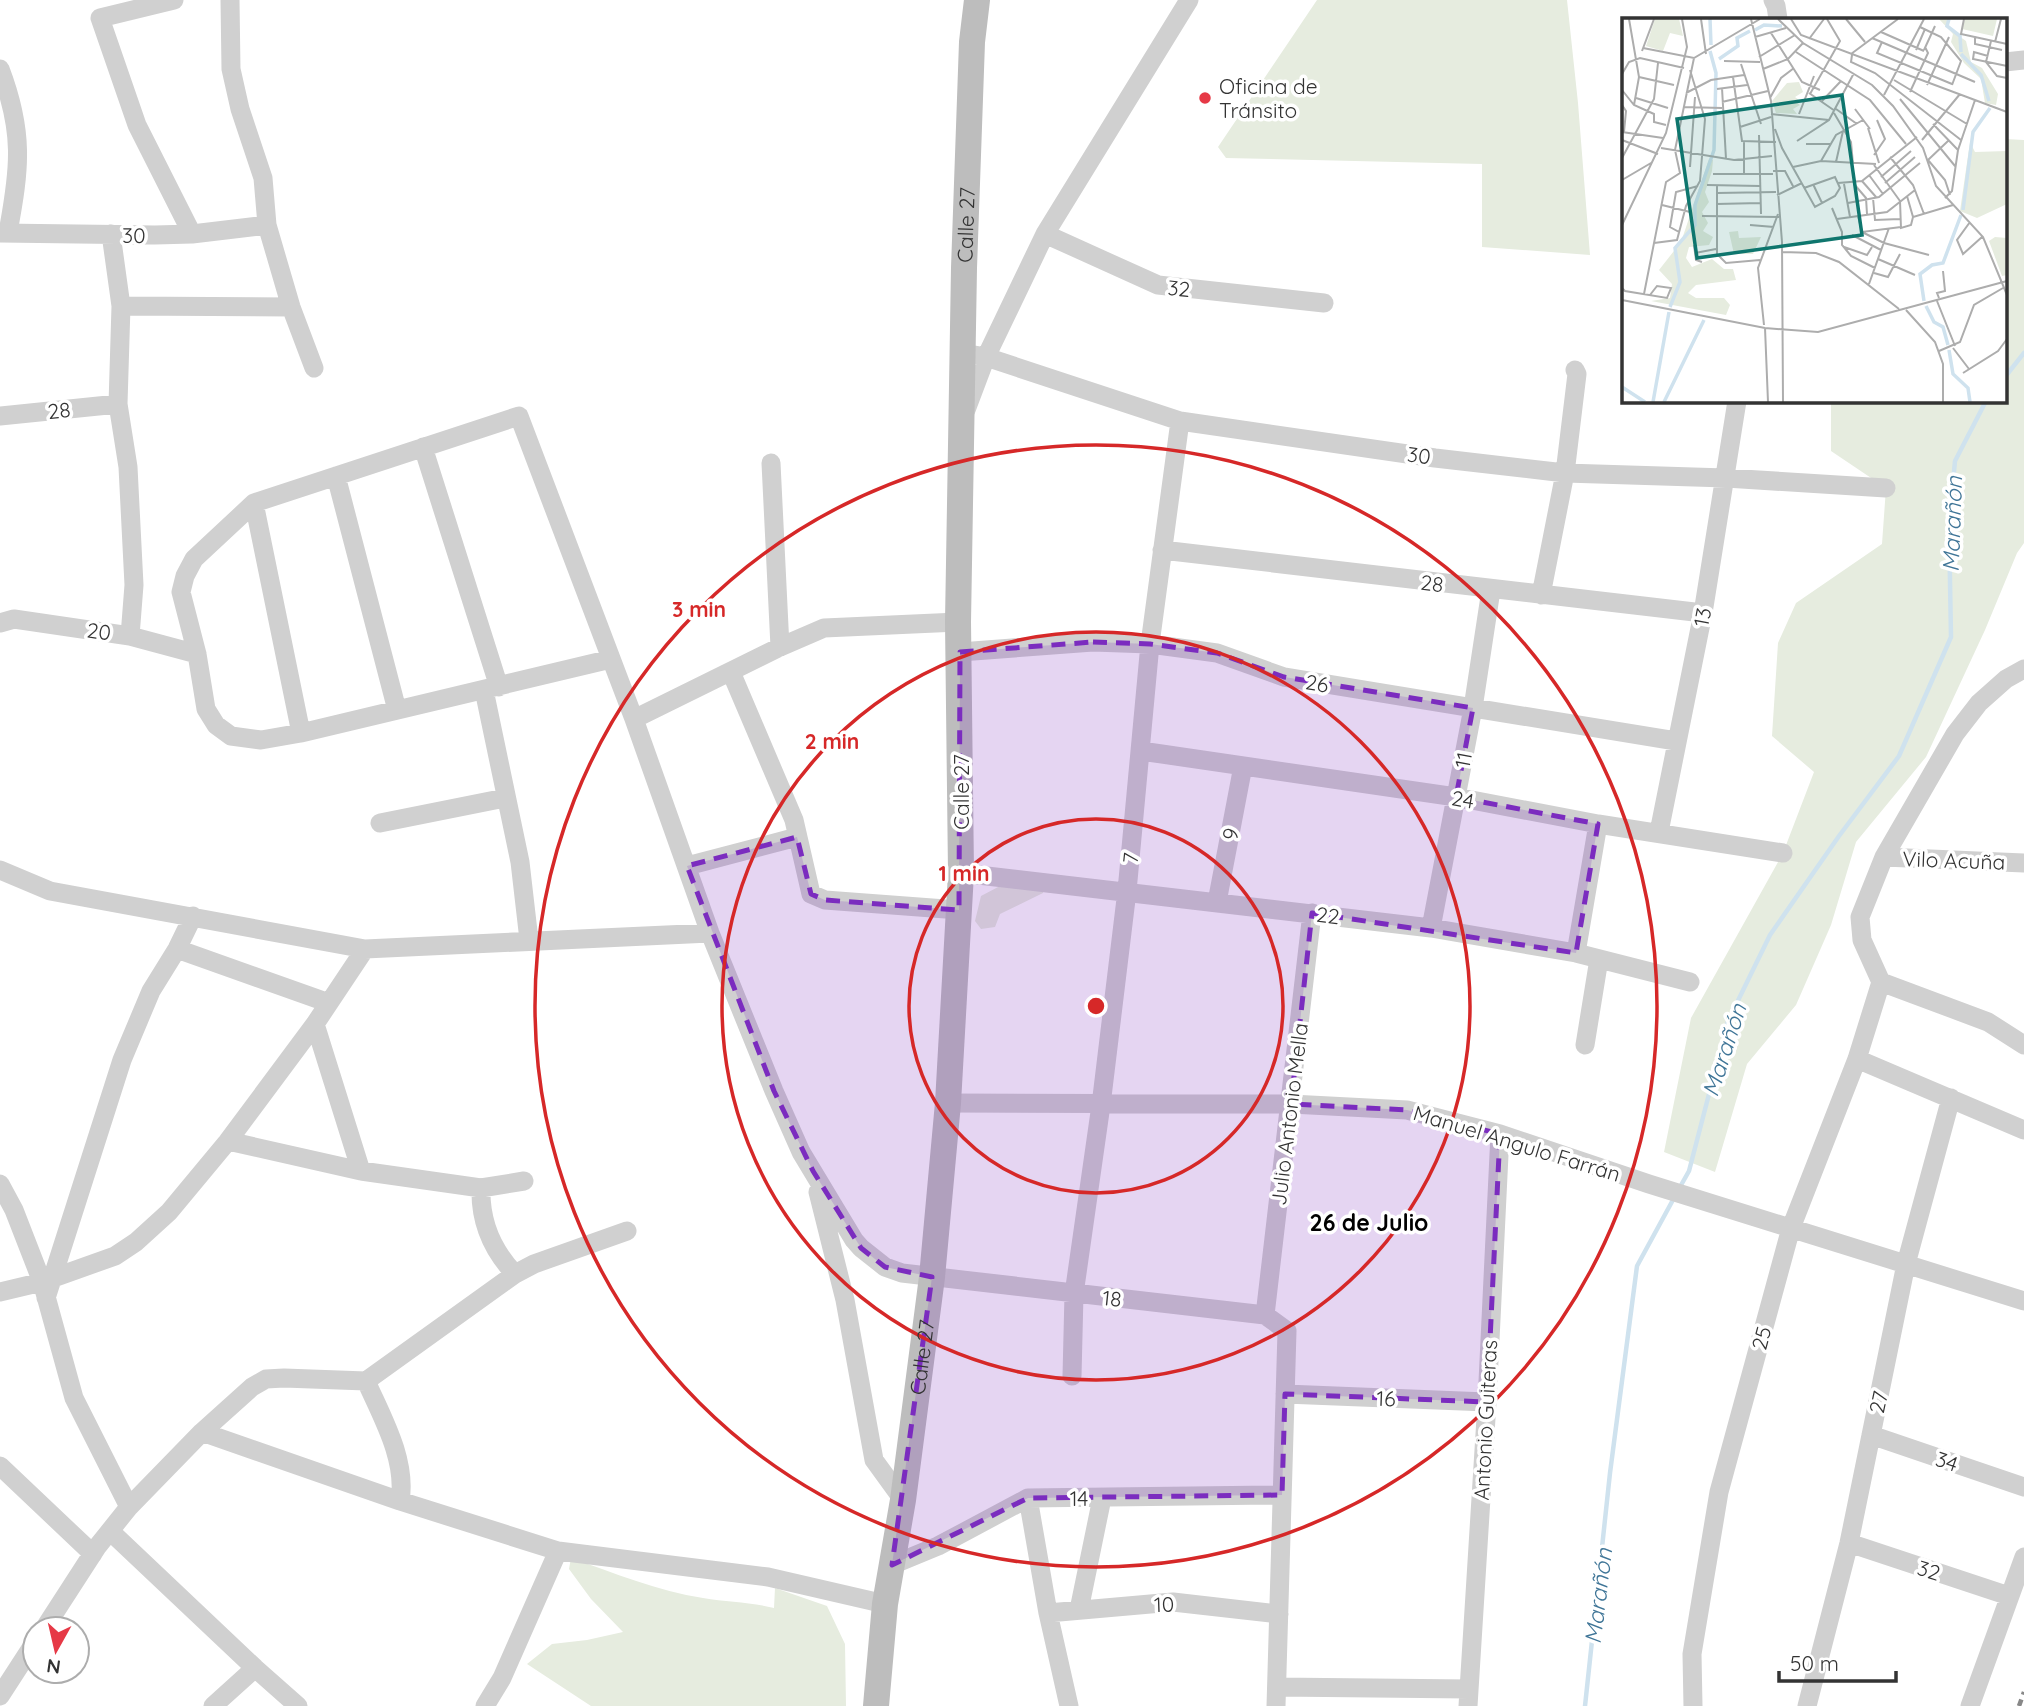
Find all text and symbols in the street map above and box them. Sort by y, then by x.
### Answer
inset map [1622,18,2007,402]
place label: Oficina de Tránsito [1219,73,1318,123]
marker: Oficina de Tránsito [1197,90,1213,106]
street label: Calle 27 [951,187,980,263]
street label: 30 [122,222,146,248]
street label: 32 [1166,274,1192,302]
street label: 28 [46,396,72,424]
street label: 30 [1406,440,1432,470]
water label: Marañón [1936,475,1968,572]
street label: 28 [1419,569,1445,597]
text: 3 min [672,596,726,622]
street label: 13 [1687,605,1717,629]
street label: 20 [85,616,113,646]
street label: 26 [1304,668,1330,698]
text: 2 min [805,728,859,754]
street label: 11 [1449,750,1477,770]
street label: Calle 27 [948,754,974,830]
street label: 24 [1450,784,1476,814]
street label: 9 [1216,826,1244,842]
street label: Vilo Acuña [1902,845,2006,875]
street label: 7 [1117,851,1144,865]
text: 1 min [939,860,989,886]
street label: 22 [1315,901,1341,929]
centre of rings [1084,994,1108,1018]
water label: Marañón [1695,999,1753,1100]
street label: Julio Antonio Mella [1265,1021,1313,1207]
street label: Manuel Angulo Farrán [1410,1099,1624,1187]
district label: 26 de Julio [1310,1208,1428,1237]
street label: 18 [1101,1284,1123,1312]
street label: Calle 27 [904,1318,939,1396]
street label: 25 [1745,1323,1777,1353]
street label: Antonio Guiteras [1468,1339,1502,1501]
street label: 16 [1376,1385,1396,1411]
street label: 27 [1863,1388,1893,1415]
street label: 34 [1932,1445,1962,1477]
street label: 14 [1070,1485,1088,1511]
water label: Marañón [1578,1546,1618,1645]
street label: 32 [1914,1554,1944,1586]
street label: 10 [1153,1591,1175,1617]
north arrow [21,1615,91,1685]
scale bar [1779,1640,1896,1684]
text: 50 m [1790,1650,1839,1676]
text: N [45,1654,62,1680]

